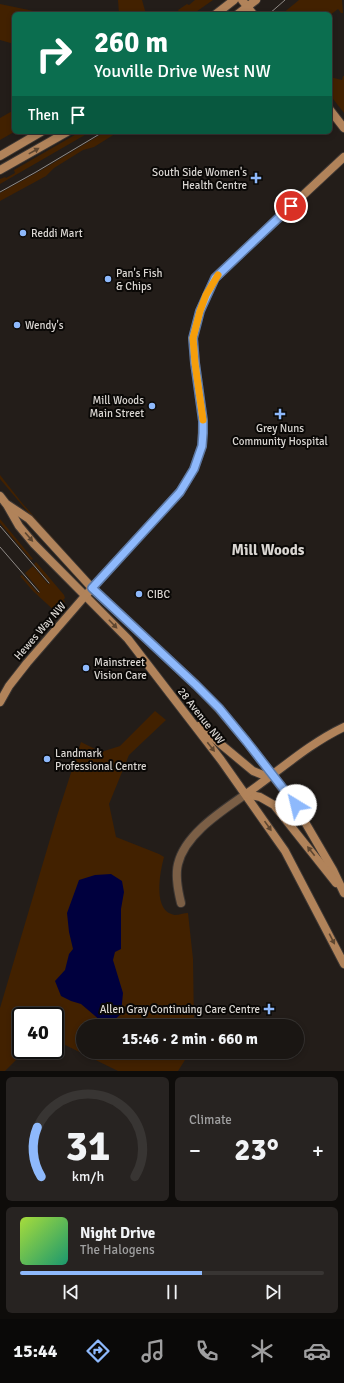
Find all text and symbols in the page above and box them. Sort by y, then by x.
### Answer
text: 260 m [94,26,168,60]
icon: right [28,28,80,80]
text: Youville Drive West NW [94,60,271,82]
icon: arrive [67,104,89,126]
text: Then [28,106,59,124]
one-way arrow [28,148,40,155]
place label: South Side Women's Health Centre [152,166,247,192]
marker: South Side Women's Health Centre [250,172,262,184]
pin [274,189,308,223]
icon: arrive [280,195,302,217]
place label: Reddi Mart [31,227,83,240]
marker: Reddi Mart [18,228,28,238]
place label: Pan's Fish & Chips [116,267,163,293]
marker: Pan's Fish & Chips [103,274,113,284]
place label: Wendy's [25,319,64,332]
marker: Wendy's [12,320,22,330]
place label: Mill Woods Main Street [89,394,144,420]
marker: Mill Woods Main Street [147,401,157,411]
marker: Grey Nuns Community Hospital [274,408,286,420]
place label: Grey Nuns Community Hospital [232,422,328,448]
one-way arrow [24,532,33,543]
district label: Mill Woods [232,541,305,559]
place label: CIBC [147,588,170,601]
marker: CIBC [134,589,144,599]
street label: Hewes Way NW [11,599,69,662]
one-way arrow [108,619,117,629]
place label: Mainstreet Vision Care [94,656,147,682]
marker: Mainstreet Vision Care [81,663,91,673]
street label: 28 Avenue NW [175,685,227,747]
one-way arrow [207,742,215,753]
place label: Landmark Professional Centre [55,747,146,773]
marker: Landmark Professional Centre [42,754,52,764]
position arrow [275,784,317,826]
one-way arrow [264,821,272,831]
one-way arrow [307,846,316,857]
one-way arrow [328,934,335,945]
place label: Allen Gray Continuing Care Centre [100,1003,260,1016]
marker: Allen Gray Continuing Care Centre [263,1003,275,1015]
speed limit sign: 40 [12,1007,64,1059]
text: 15:46 · 2 min · 660 m [122,1030,258,1048]
text: Climate [189,1112,232,1128]
text: 31 [65,1121,110,1172]
text: 23° [234,1132,279,1169]
text: − [189,1137,201,1164]
text: + [312,1137,324,1164]
text: km/h [71,1168,104,1185]
text: Night Drive [80,1224,155,1242]
text: The Halogens [80,1242,155,1258]
icon: previous [60,1281,82,1303]
icon: pause [161,1281,183,1303]
icon: next [262,1281,284,1303]
icon: directions [84,1337,112,1365]
icon: music [139,1337,167,1365]
icon: phone [193,1337,221,1365]
icon: climate [248,1337,276,1365]
icon: car [303,1337,331,1365]
text: 15:44 [13,1340,58,1362]

